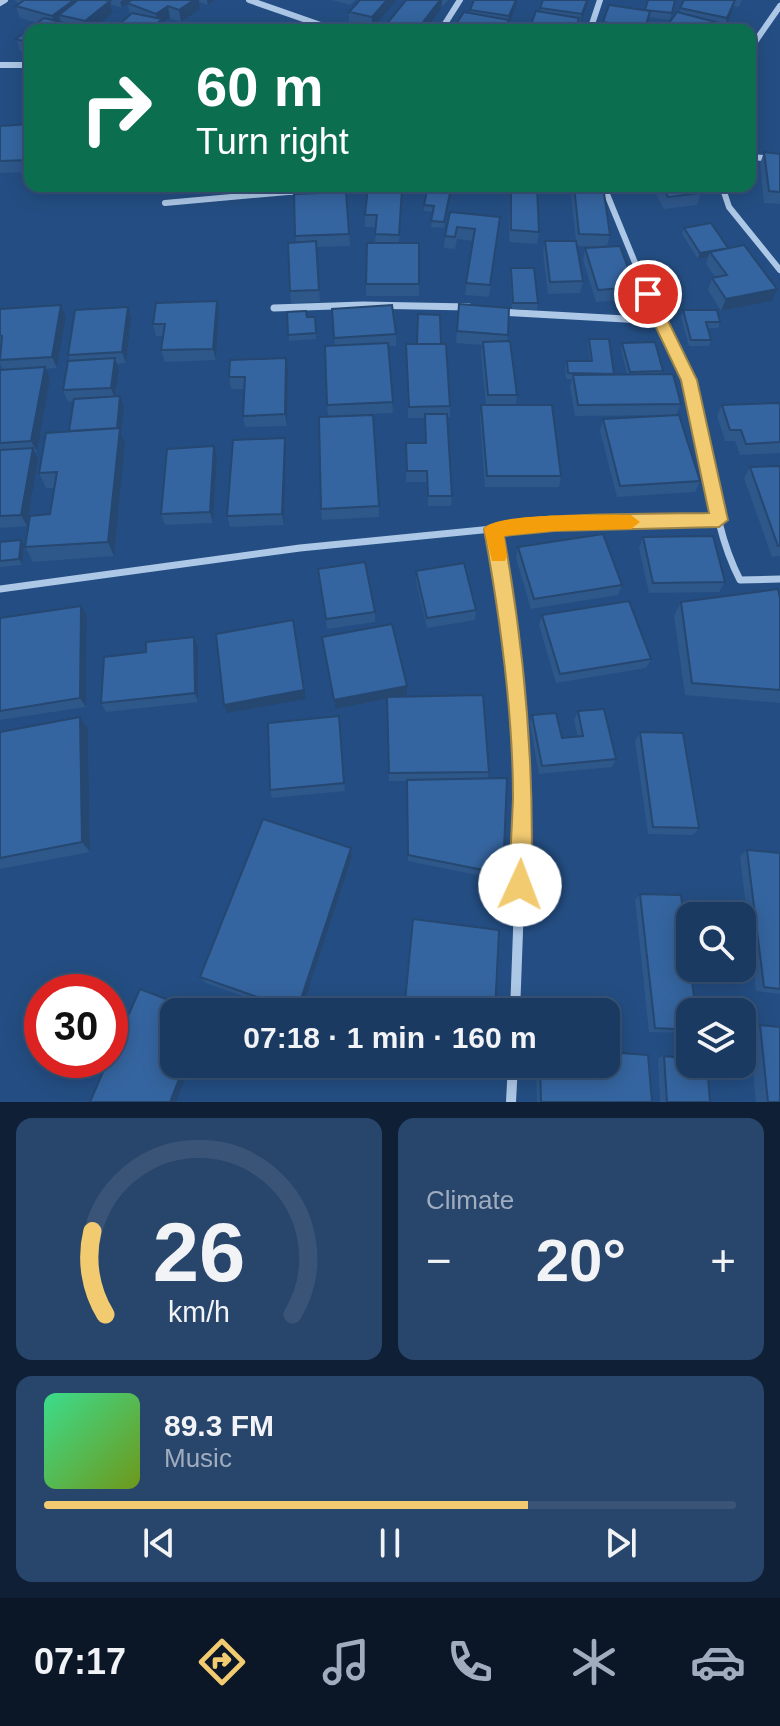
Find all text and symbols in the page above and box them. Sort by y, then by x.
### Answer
text: 60 m [196,55,324,118]
icon: right [64,56,168,160]
text: Turn right [196,121,349,162]
pin [614,260,682,328]
icon: arrive [626,272,670,316]
position arrow [478,843,562,927]
map controls [676,902,756,1078]
button: search [676,902,756,982]
speed limit sign: 30 [24,974,128,1078]
button: layers [676,998,756,1078]
text: 07:18 · 1 min · 160 m [243,1021,537,1054]
text: Climate [426,1185,514,1215]
text: 26 [153,1206,245,1299]
text: 20° [536,1227,626,1294]
text: − [426,1236,452,1285]
text: + [710,1236,736,1285]
text: km/h [168,1296,230,1328]
text: 89.3 FM [164,1409,274,1442]
text: Music [164,1443,232,1473]
icon: previous [137,1521,181,1565]
icon: pause [368,1521,412,1565]
icon: next [599,1521,643,1565]
icon: directions [194,1634,250,1690]
icon: music [318,1634,374,1690]
icon: phone [442,1634,498,1690]
icon: climate [566,1634,622,1690]
icon: car [690,1634,746,1690]
text: 07:17 [34,1641,126,1682]

